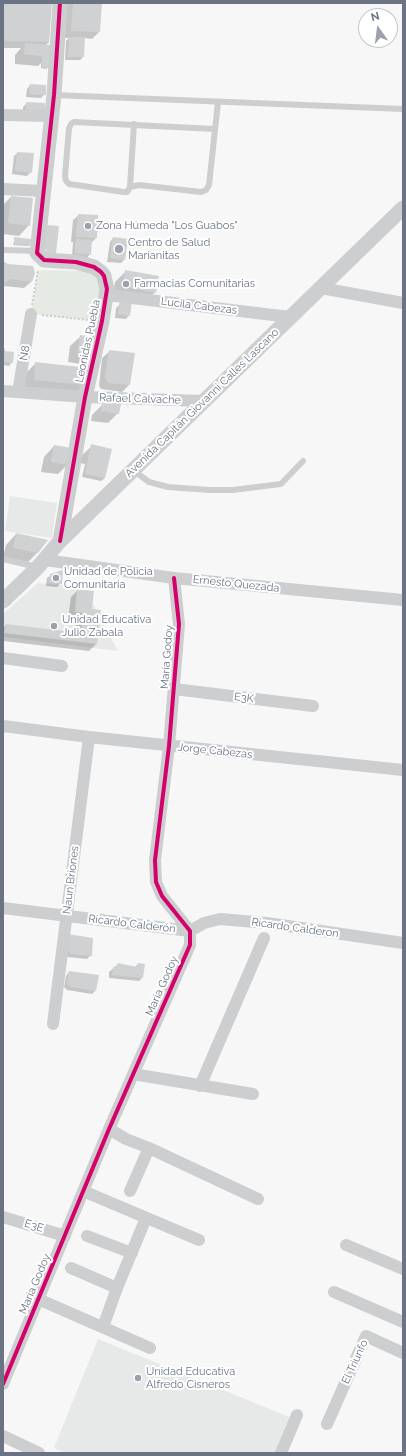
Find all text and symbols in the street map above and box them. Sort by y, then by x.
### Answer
north arrow [358,8,398,48]
text: N [370,10,381,24]
place label: Zona Húmeda "Los Guabos" [96,219,238,233]
marker: Zona Húmeda "Los Guabos" [83,221,93,231]
place label: Centro de Salud Marianitas [128,236,210,262]
marker: Centro de Salud Marianitas [113,243,125,255]
place label: Farmacias Comunitarias [134,277,255,291]
marker: Farmacias Comunitarias [121,279,131,289]
street label: Lucila Cabezas [160,295,238,317]
street label: Leonidas Puebla [73,298,103,384]
street label: Avenida Capitán Giovanni Calles Lascano [122,326,282,480]
street label: N8 [17,345,33,361]
street label: Rafael Calvache [99,391,181,407]
place label: Unidad de Policia Comunitaria [64,565,153,591]
marker: Unidad de Policia Comunitaria [51,573,61,583]
street label: Ernesto Quezada [192,573,280,595]
place label: Unidad Educativa Julio Zabala [62,613,151,639]
marker: Unidad Educativa Julio Zabala [49,621,59,631]
street label: Maria Godoy [158,625,176,689]
street label: E3K [233,690,255,706]
street label: Jorge Cabezas [177,741,253,761]
street label: Naun Briones [60,845,82,915]
street label: Ricardo Calderón [88,912,176,936]
street label: Ricardo Calderon [251,915,339,941]
street label: Maria Godoy [143,954,181,1018]
street label: E3E [23,1217,45,1235]
street label: Maria Godoy [16,1252,54,1316]
street label: El Triunfo [339,1338,371,1386]
place label: Unidad Educativa Alfredo Cisneros [146,1365,235,1391]
marker: Unidad Educativa Alfredo Cisneros [133,1373,143,1383]

